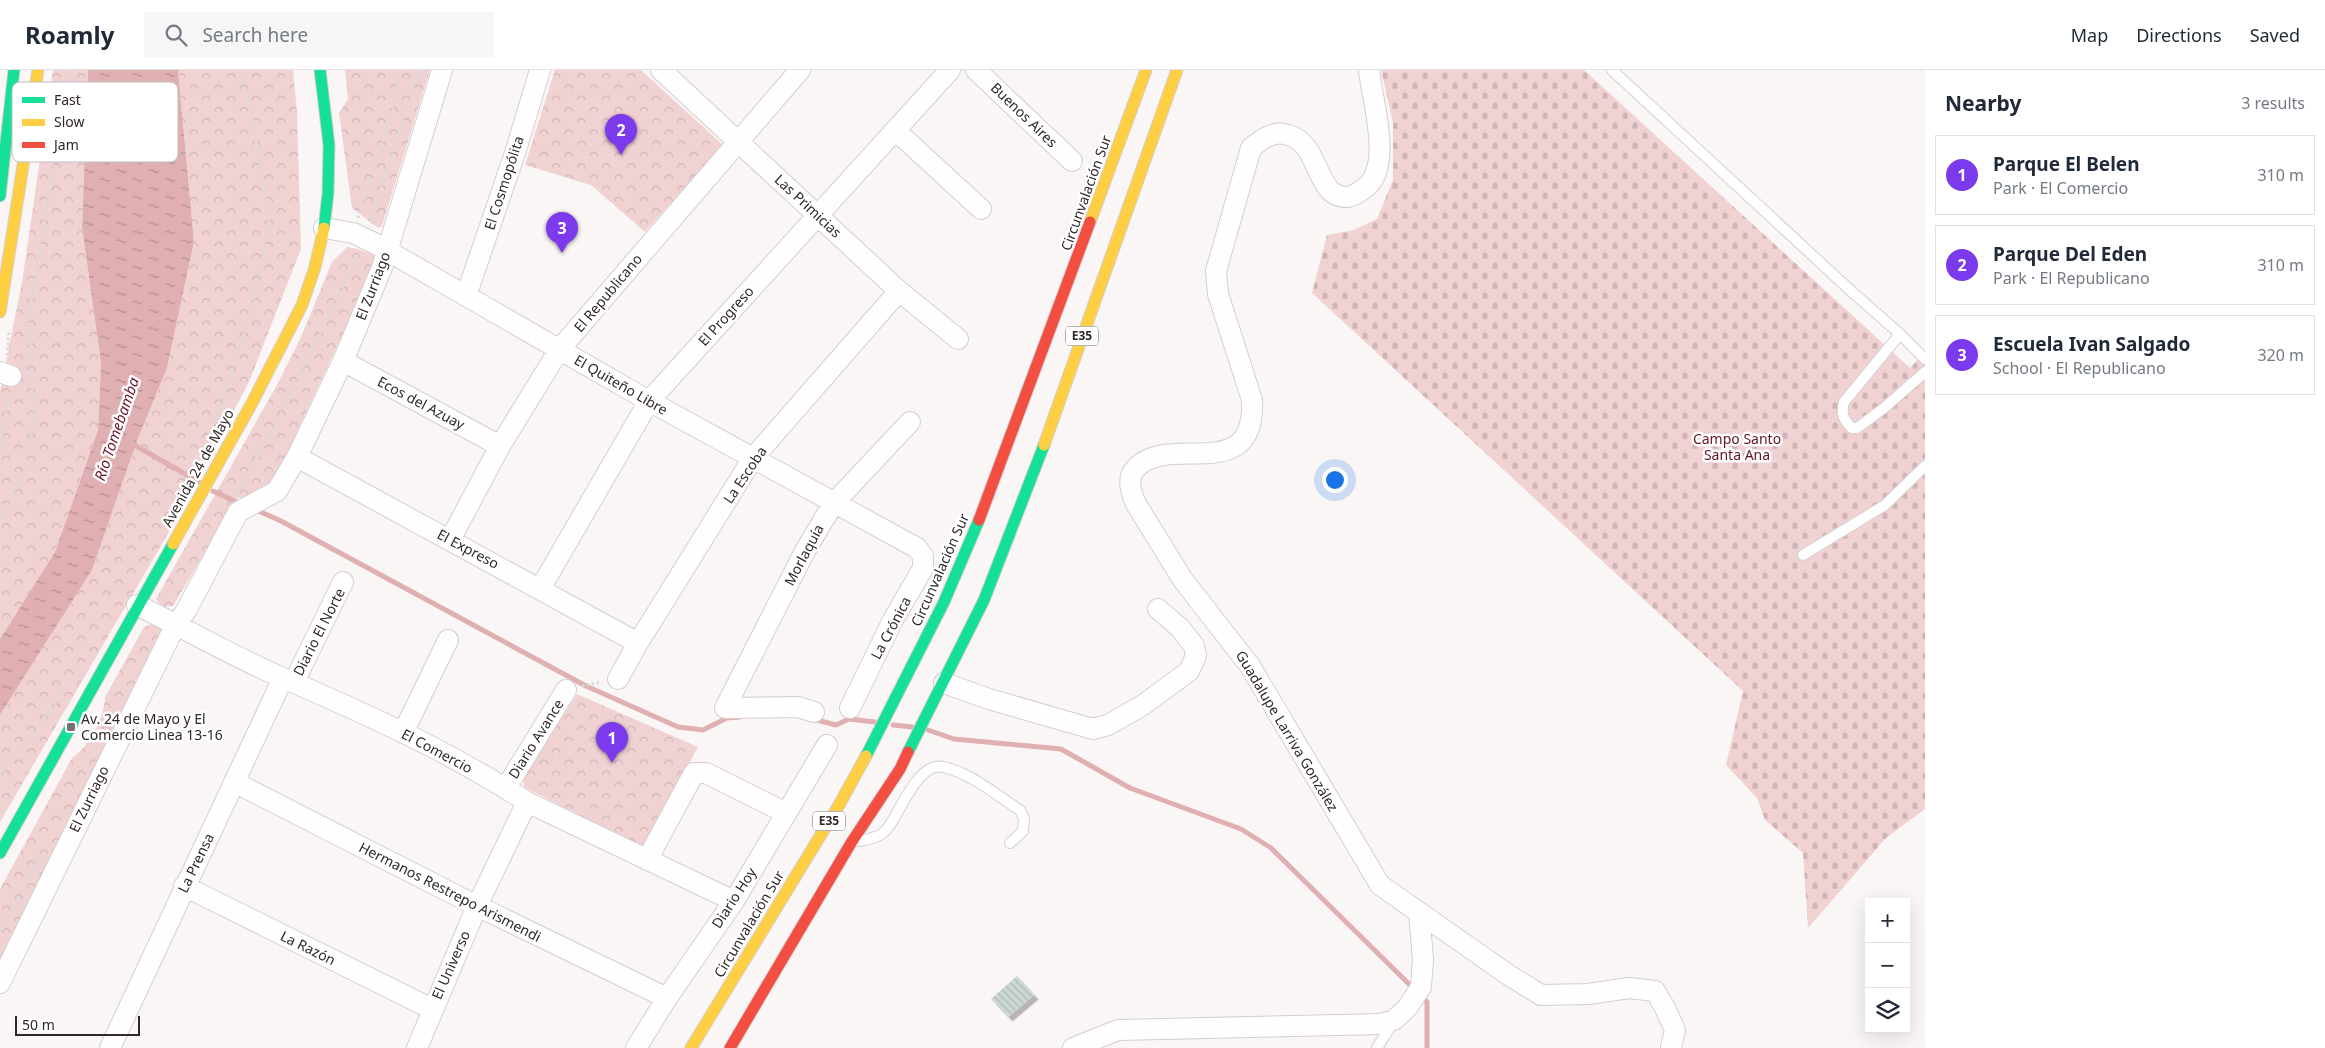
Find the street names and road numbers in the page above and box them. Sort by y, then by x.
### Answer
street label: Buenos Aires [987,78,1062,151]
street label: Circunvalación Sur [1056,132,1115,253]
street label: El Cosmopólita [479,133,528,232]
street label: Las Primicias [771,170,846,242]
street label: El Zurriago [351,249,394,323]
street label: El Republicano [569,250,646,336]
street label: El Progreso [694,282,758,350]
road number: E35 [1066,326,1098,346]
street label: El Quiteño Libre [571,350,672,419]
street label: Ecos del Azuay [374,372,469,434]
street label: Avenida 24 de Mayo [157,405,238,530]
street label: La Escoba [719,442,771,507]
street label: Circunvalación Sur [906,510,973,629]
street label: Morlaquía [779,521,828,589]
street label: El Expreso [434,524,502,573]
street label: Diario El Norte [288,585,349,679]
street label: La Crónica [866,593,915,662]
street label: Guadalupe Larriva González [1232,647,1343,815]
street label: Diario Avance [504,695,568,782]
street label: El Comercio [398,724,476,777]
street label: El Zurriago [64,762,113,835]
road number: E35 [813,811,845,830]
street label: La Prensa [173,830,218,896]
street label: Hermanos Restrepo Arismendi [356,837,544,946]
street label: Diario Hoy [707,863,761,932]
street label: Circunvalación Sur [709,867,788,981]
street label: La Razón [277,926,339,969]
street label: El Universo [427,927,474,1002]

